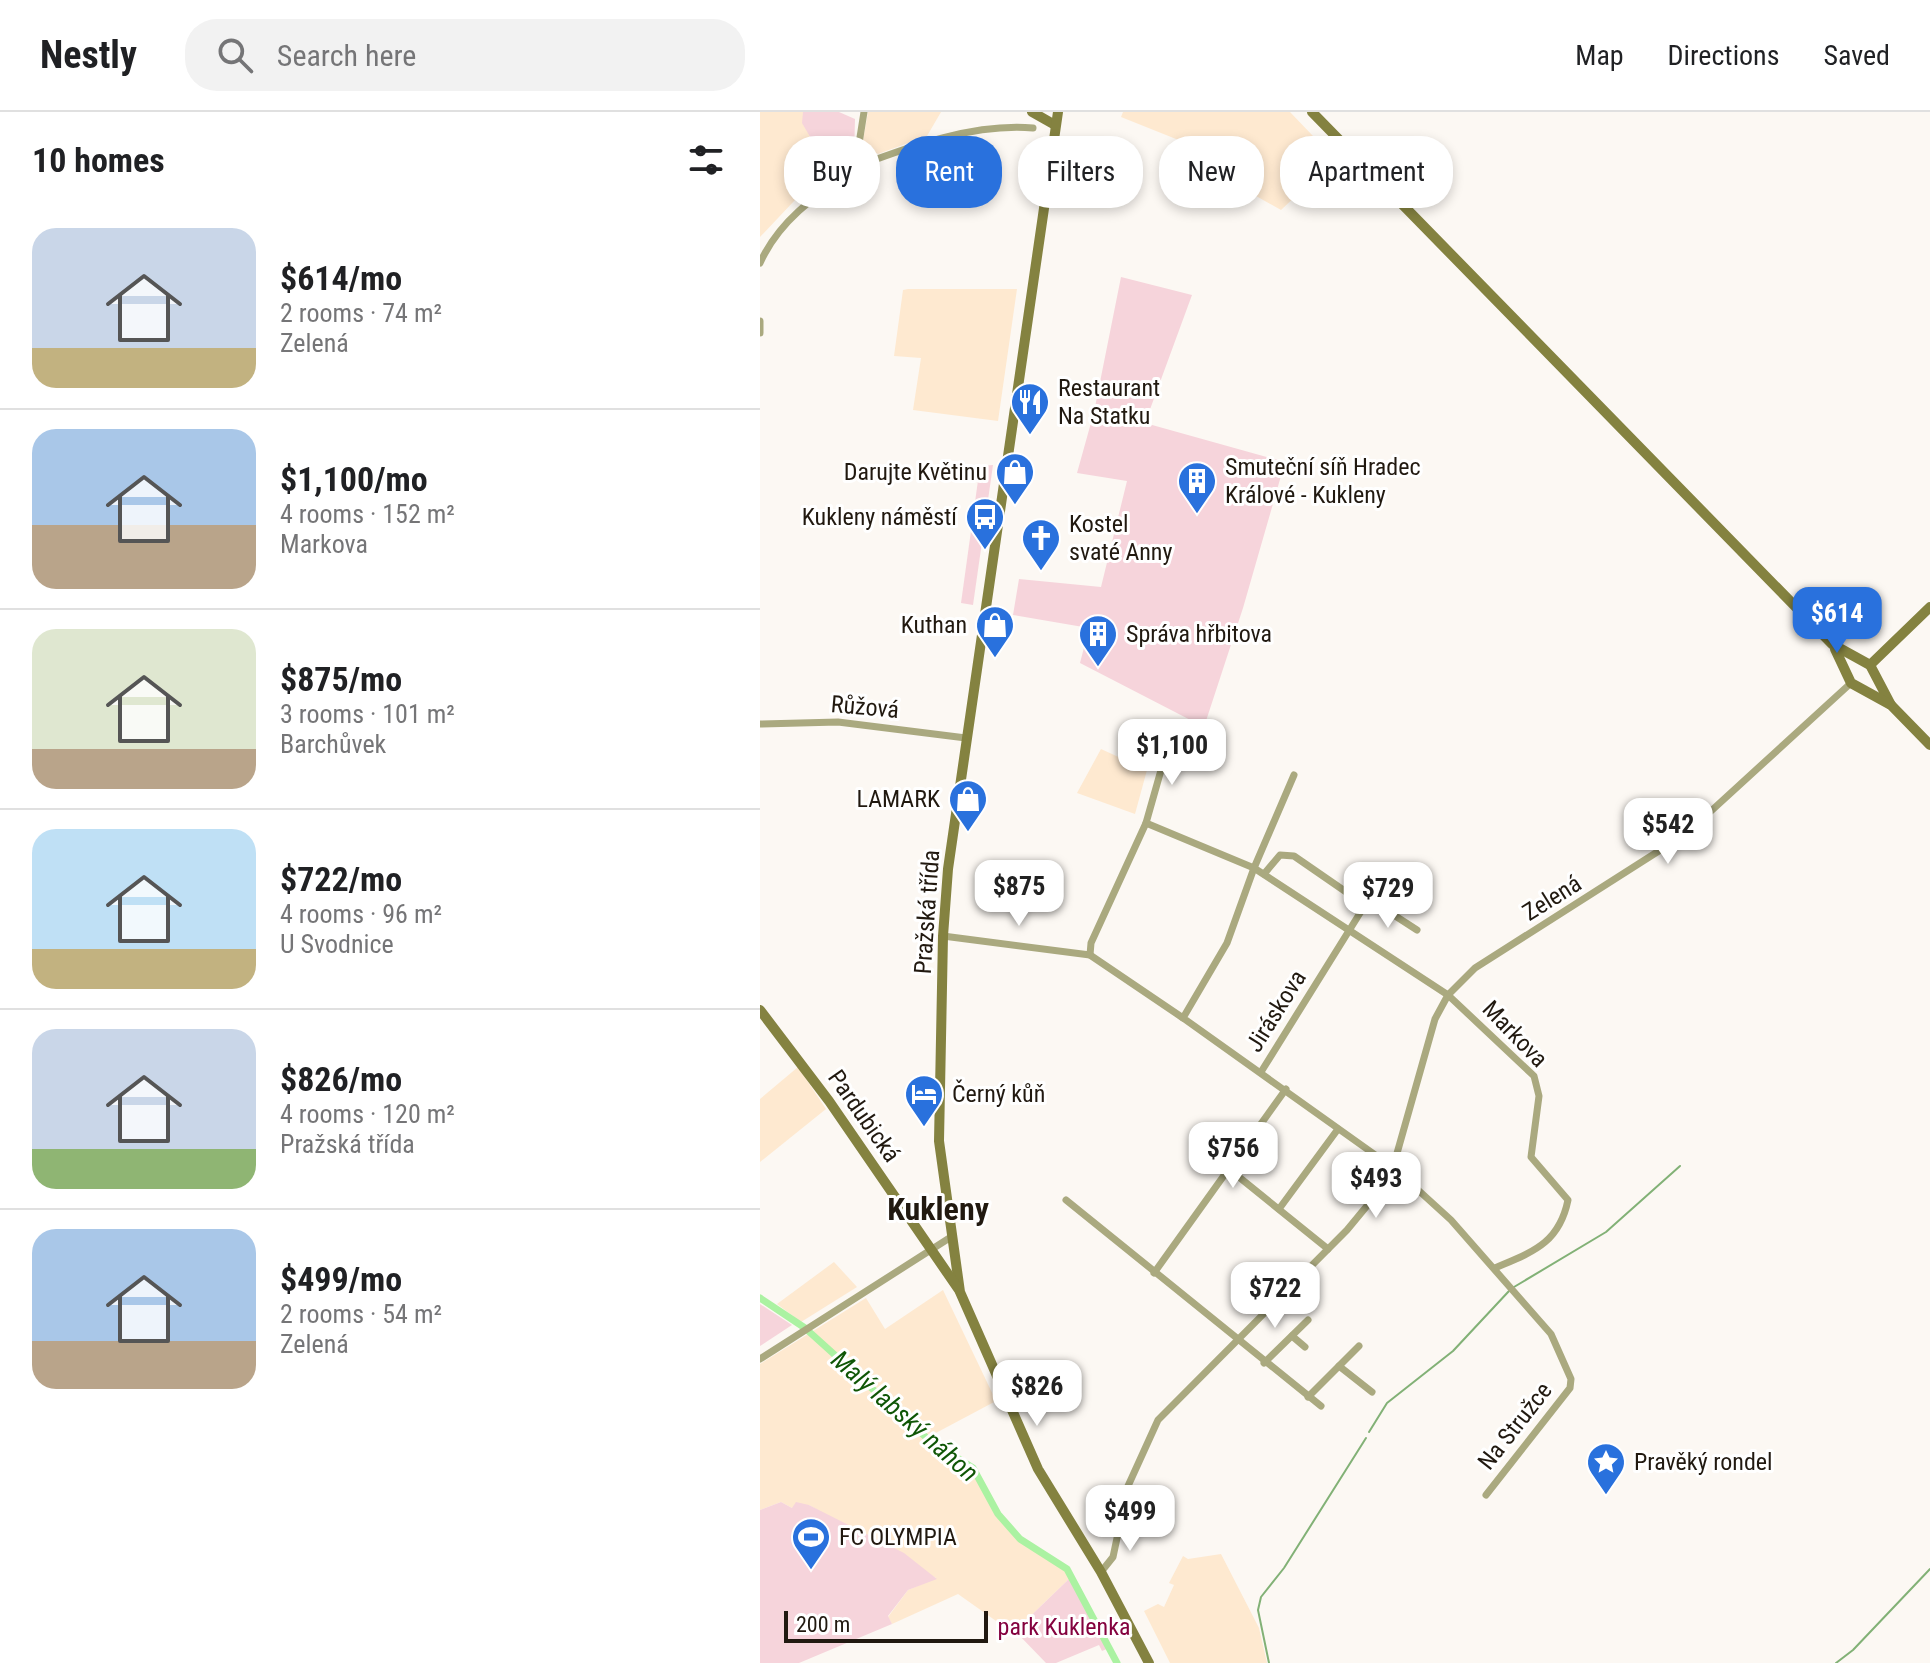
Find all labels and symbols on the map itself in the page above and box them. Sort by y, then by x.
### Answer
place label: Restaurant Na Statku [1058,374,1160,430]
restaurant icon: Restaurant Na Statku [1009,381,1051,436]
shop icon: Darujte Květinu [994,451,1036,506]
place label: Smuteční síň Hradec Králové - Kukleny [1225,453,1421,509]
place label: Darujte Květinu [844,458,987,486]
building icon: Smuteční síň Hradec Králové - Kukleny [1176,460,1218,515]
bus stop icon: Kukleny náměstí [964,496,1006,551]
place label: Kukleny náměstí [802,503,958,531]
place label: Kostel svaté Anny [1069,510,1172,566]
church icon: Kostel svaté Anny [1020,517,1062,572]
pin: $614 [1790,587,1884,655]
shop icon: Kuthan [974,604,1016,659]
place label: Kuthan [901,611,967,639]
building icon: Správa hřbitova [1077,613,1119,668]
place label: Správa hřbitova [1126,620,1272,648]
street label: Růžová [830,690,900,724]
pin: $1,100 [1107,719,1237,787]
shop icon: LAMARK [947,778,989,833]
place label: LAMARK [857,785,940,813]
pin: $542 [1621,798,1715,866]
street label: Pražská třída [909,849,945,975]
pin: $875 [972,860,1066,928]
pin: $729 [1341,862,1435,930]
street label: Zelená [1518,869,1586,927]
street label: Jiráskova [1240,965,1312,1057]
street label: Markova [1477,995,1553,1073]
street label: Pardubická [822,1065,906,1167]
hotel icon: Černý kůň [903,1073,945,1128]
place label: Černý kůň [952,1079,1045,1108]
pin: $756 [1186,1122,1280,1190]
pin: $493 [1329,1152,1423,1220]
district label: Kukleny [887,1190,989,1228]
pin: $722 [1228,1262,1322,1330]
water label: Malý labský náhon [826,1344,984,1488]
pin: $826 [990,1360,1084,1428]
street label: Na Stružce [1472,1377,1558,1475]
place icon: Pravěký rondel [1585,1441,1627,1496]
place label: Pravěký rondel [1634,1448,1773,1476]
pin: $499 [1083,1485,1177,1553]
sports icon: FC OLYMPIA [790,1516,832,1571]
place label: FC OLYMPIA [839,1523,957,1551]
scale bar [784,1607,988,1643]
park label: park Kuklenka [998,1613,1130,1641]

